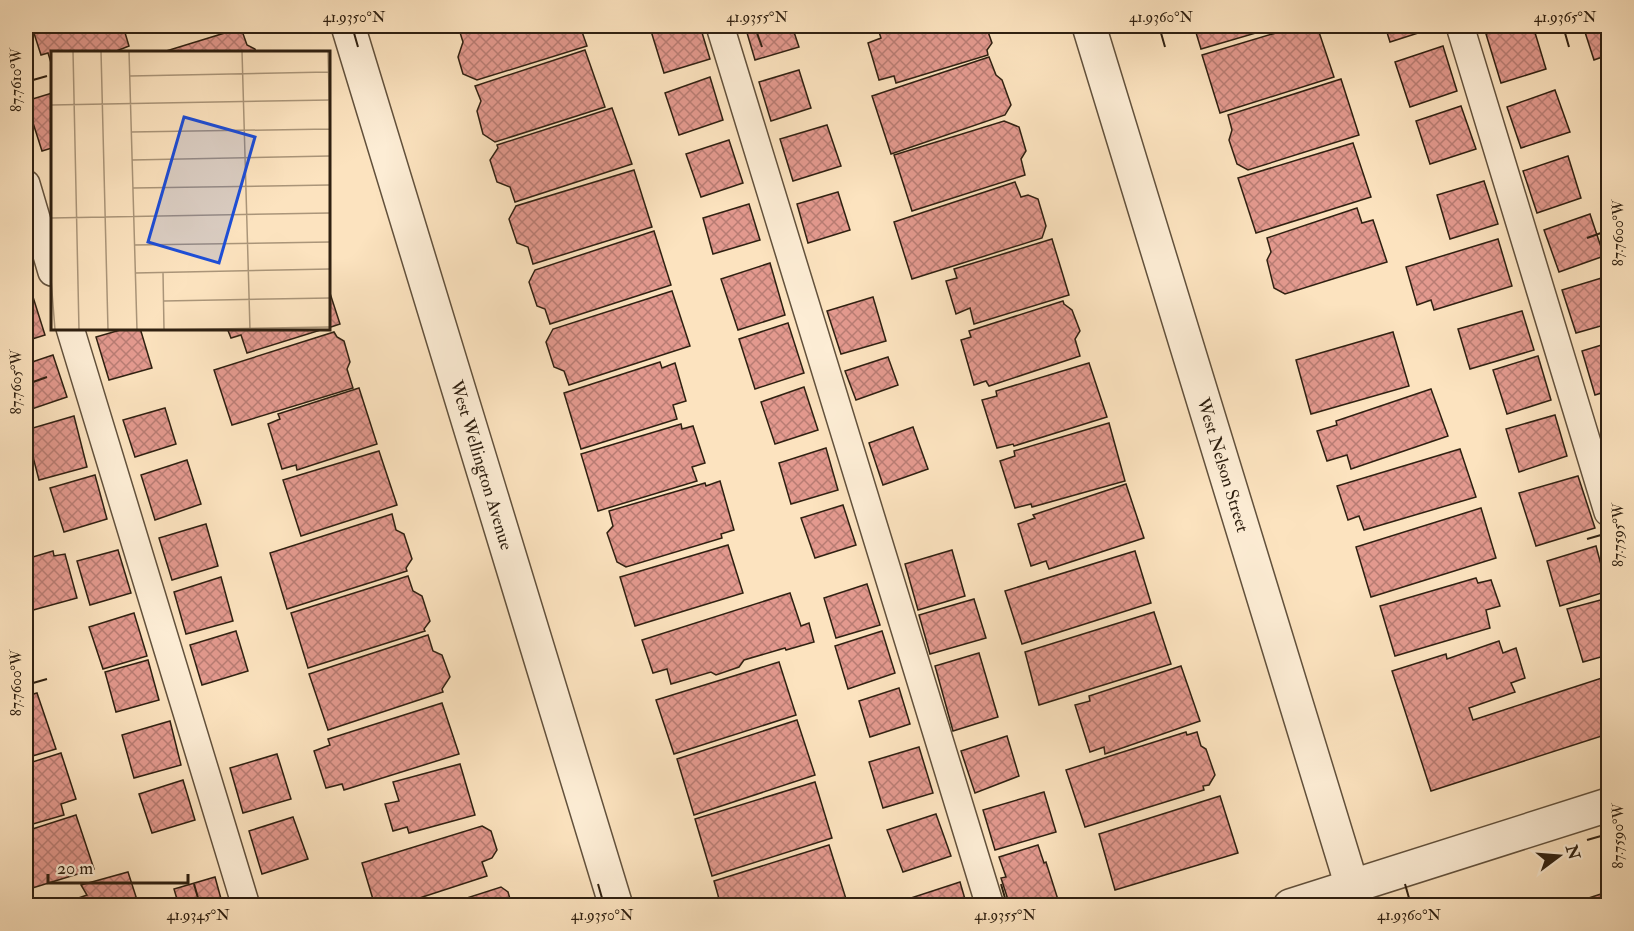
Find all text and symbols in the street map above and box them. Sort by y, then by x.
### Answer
text: 41.9350°N [323,8,386,27]
text: 41.9355°N [726,8,788,27]
text: 41.9360°N [1129,8,1193,27]
text: 41.9365°N [1534,8,1597,27]
text: 87.7610°W [7,47,26,112]
inset map [51,51,330,330]
text: 87.7600°W [1609,199,1628,266]
text: 87.7605°W [7,349,26,415]
street label: West Wellington Avenue [444,377,518,553]
street label: West Nelson Street [1191,394,1254,535]
text: 87.7595°W [1609,502,1628,567]
text: 87.7600°W [7,649,26,716]
text: 87.7590°W [1609,803,1628,869]
north arrow [1529,826,1589,886]
text: N [1561,842,1584,862]
scale bar [48,847,188,885]
text: 20 m [57,857,93,880]
text: 41.9345°N [166,906,230,925]
text: 41.9350°N [571,906,634,925]
text: 41.9355°N [974,906,1036,925]
text: 41.9360°N [1377,906,1441,925]

